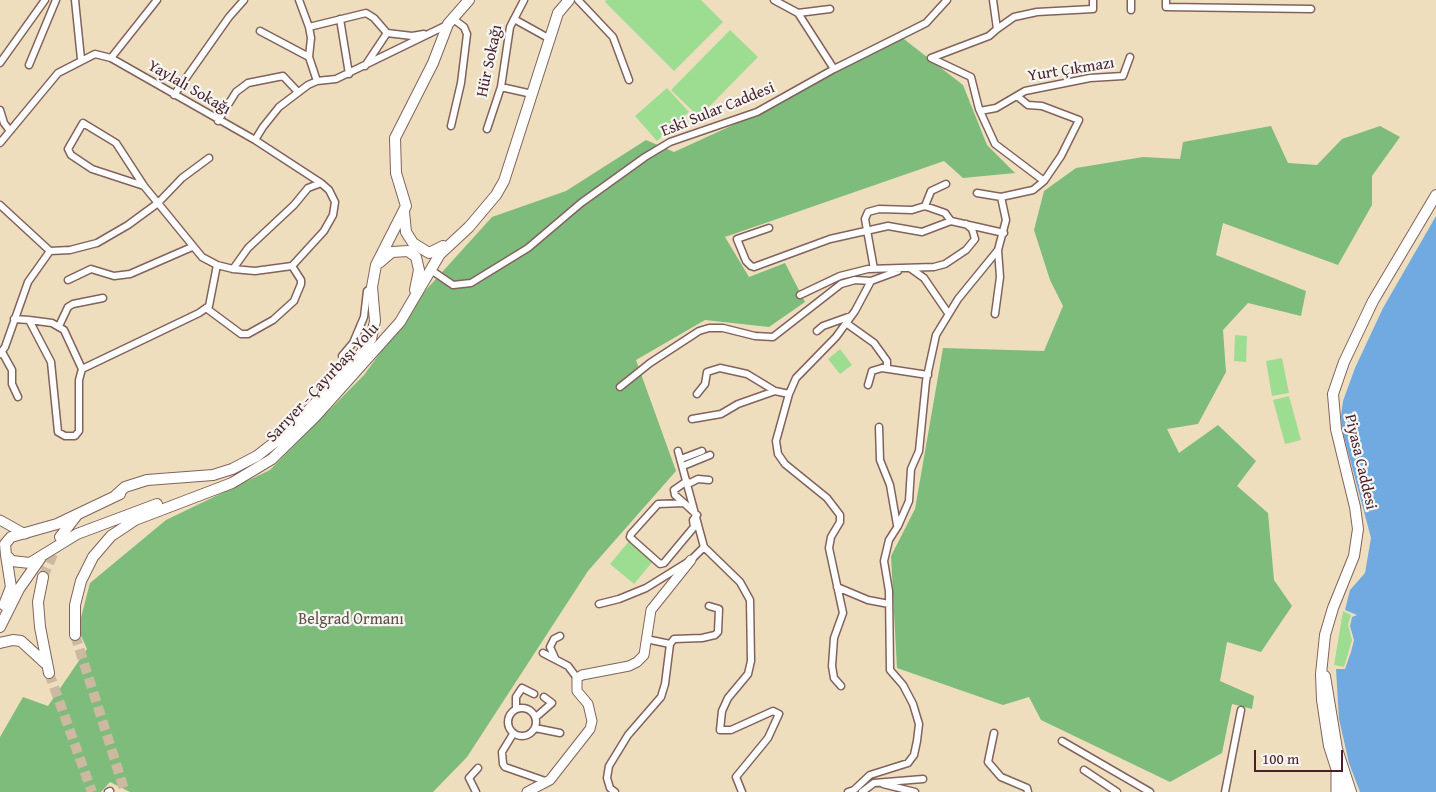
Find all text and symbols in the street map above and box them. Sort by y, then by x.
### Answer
street label: Hür Sokağı [473,23,507,99]
street label: Yurt Çıkmazı [1026,54,1116,86]
street label: Yaylalı Sokağı [144,56,234,120]
street label: Eski Sular Caddesi [658,78,778,142]
street label: Sarıyer - Çayırbaşı Yolu [263,319,383,447]
street label: Piyasa Caddesi [1340,412,1380,512]
park label: Belgrad Ormanı [298,610,404,630]
scale bar [1256,740,1345,772]
text: 100 m [1262,748,1299,769]

